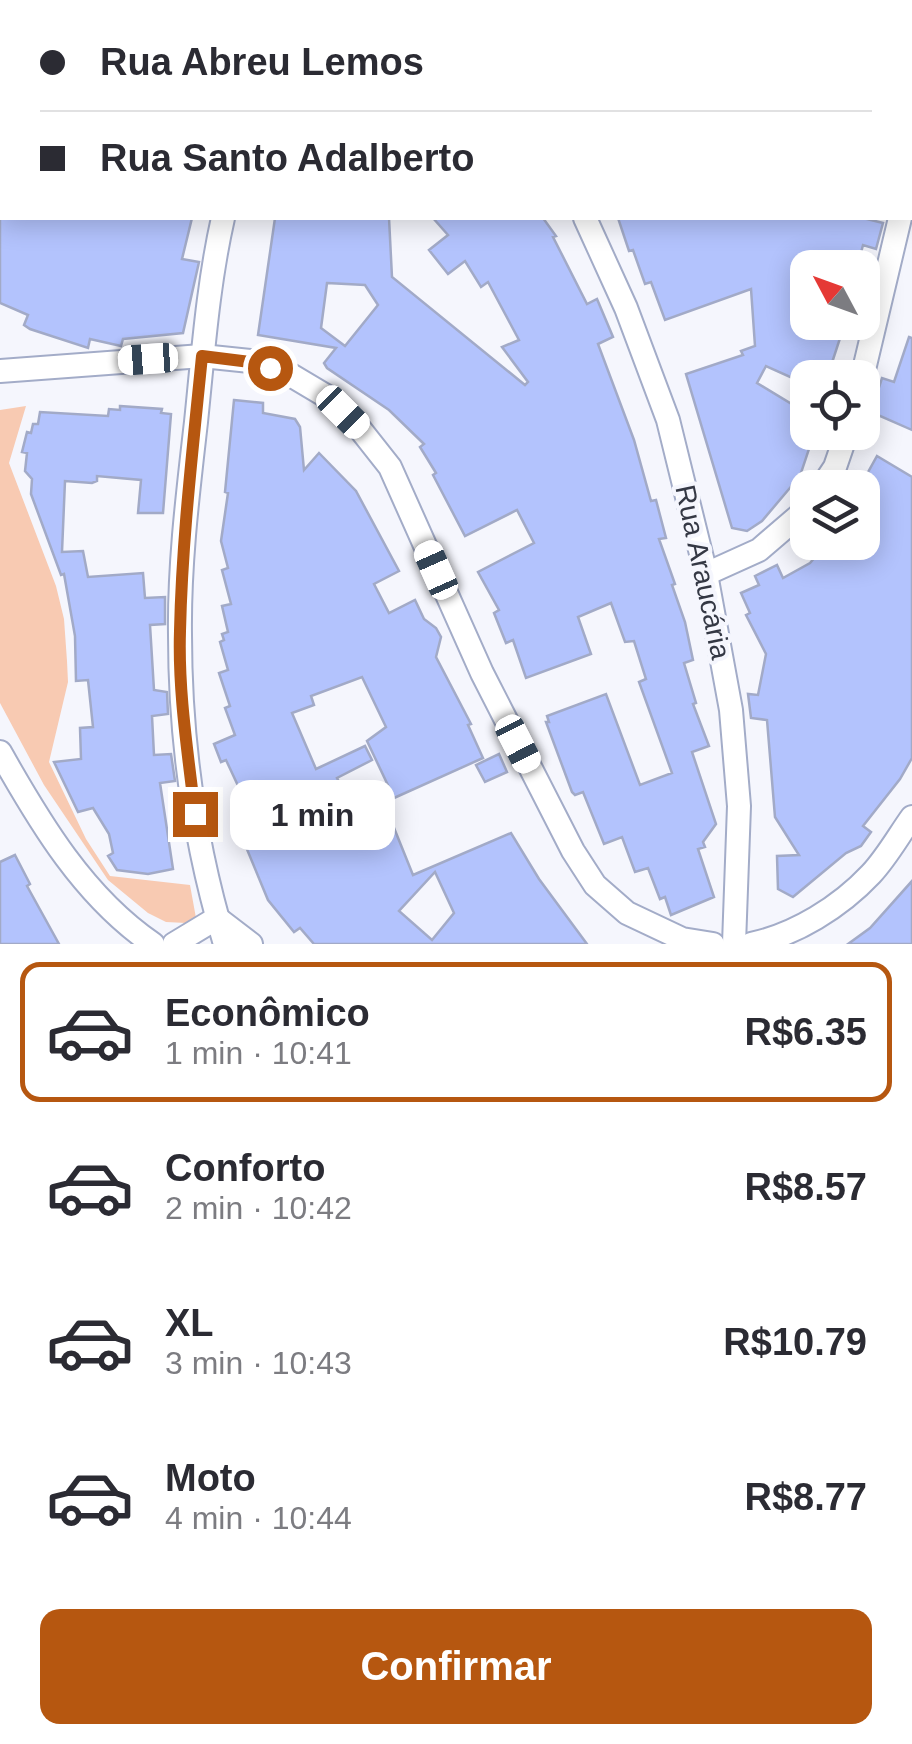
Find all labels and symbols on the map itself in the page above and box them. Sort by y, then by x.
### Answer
north arrow [790,250,880,340]
car [117,342,179,376]
route start [248,346,293,391]
car [311,380,375,444]
street label: Rua Araucária [669,482,737,662]
car [410,536,462,604]
car [491,710,545,778]
callout: 1 min [230,779,395,849]
route end [173,792,218,837]

